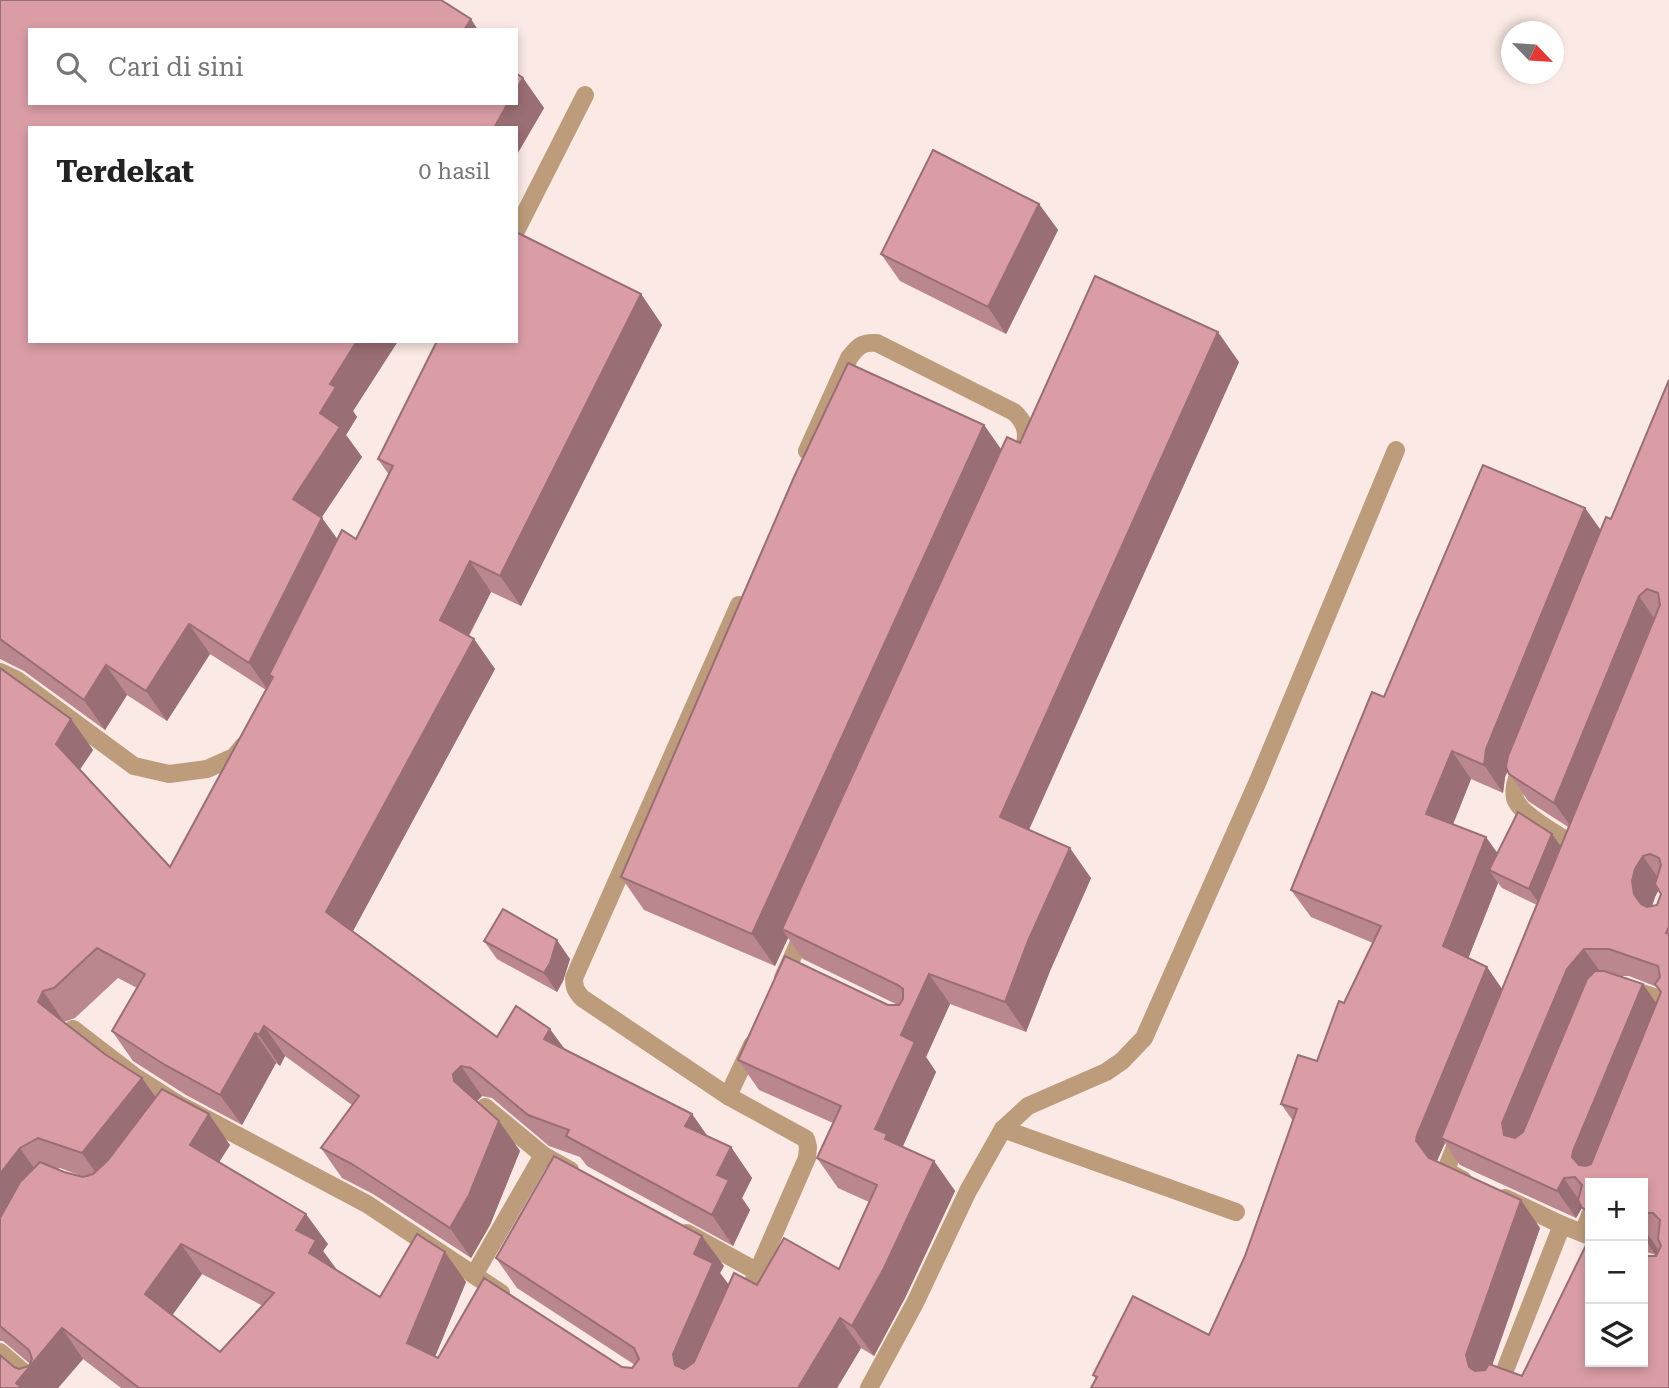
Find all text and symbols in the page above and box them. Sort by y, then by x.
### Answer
north arrow [1501,21,1564,84]
search box [28,28,518,105]
icon: search [52,48,90,86]
text: Cari di sini [108,52,244,82]
text: Terdekat [56,154,194,189]
text: 0 hasil [419,158,490,185]
map controls [1585,1178,1648,1367]
button: + [1585,1178,1648,1241]
button: − [1585,1241,1648,1304]
button: layers [1585,1304,1648,1367]

